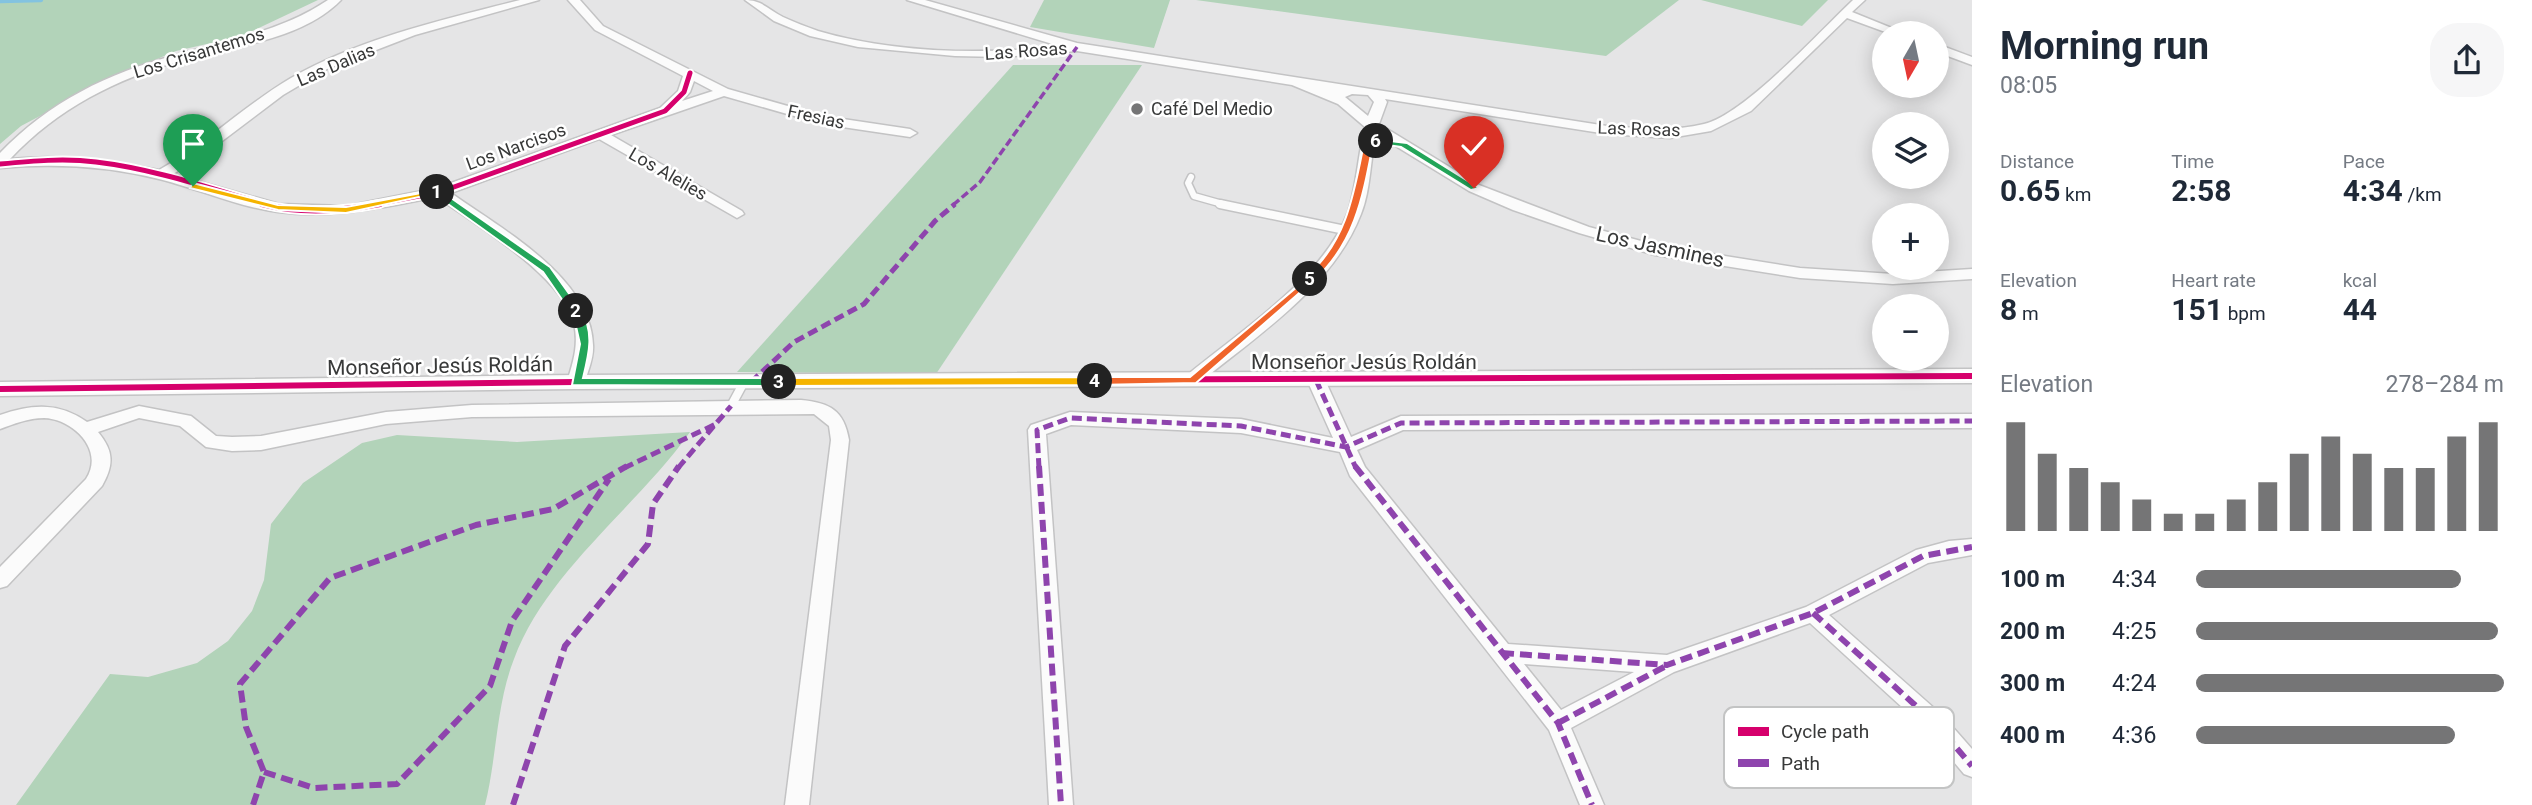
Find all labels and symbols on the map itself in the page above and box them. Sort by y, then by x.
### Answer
north arrow [1872,21,1950,98]
street label: Los Crisantemos [131,23,267,82]
street label: Las Rosas [984,37,1068,64]
street label: Las Dalias [294,39,378,90]
place label: Café Del Medio [1151,98,1273,119]
street label: Fresias [786,100,847,133]
marker: Café Del Medio [1129,101,1145,117]
pin [163,114,223,186]
pin [1444,116,1504,188]
street label: Las Rosas [1597,117,1681,140]
street label: Los Narcisos [463,119,569,174]
pin: 6 [1358,124,1394,158]
street label: Los Alelies [625,143,711,204]
pin: 1 [420,174,454,210]
street label: Los Jasmines [1594,222,1726,272]
pin: 5 [1292,262,1328,296]
pin: 2 [558,294,594,328]
street label: Monseñor Jesús Roldán [1251,350,1477,374]
street label: Monseñor Jesús Roldán [327,352,553,380]
pin: 3 [762,364,796,400]
pin: 4 [1078,364,1112,398]
legend [1724,707,1954,788]
text: Cycle path [1781,720,1869,743]
text: Path [1781,752,1820,775]

